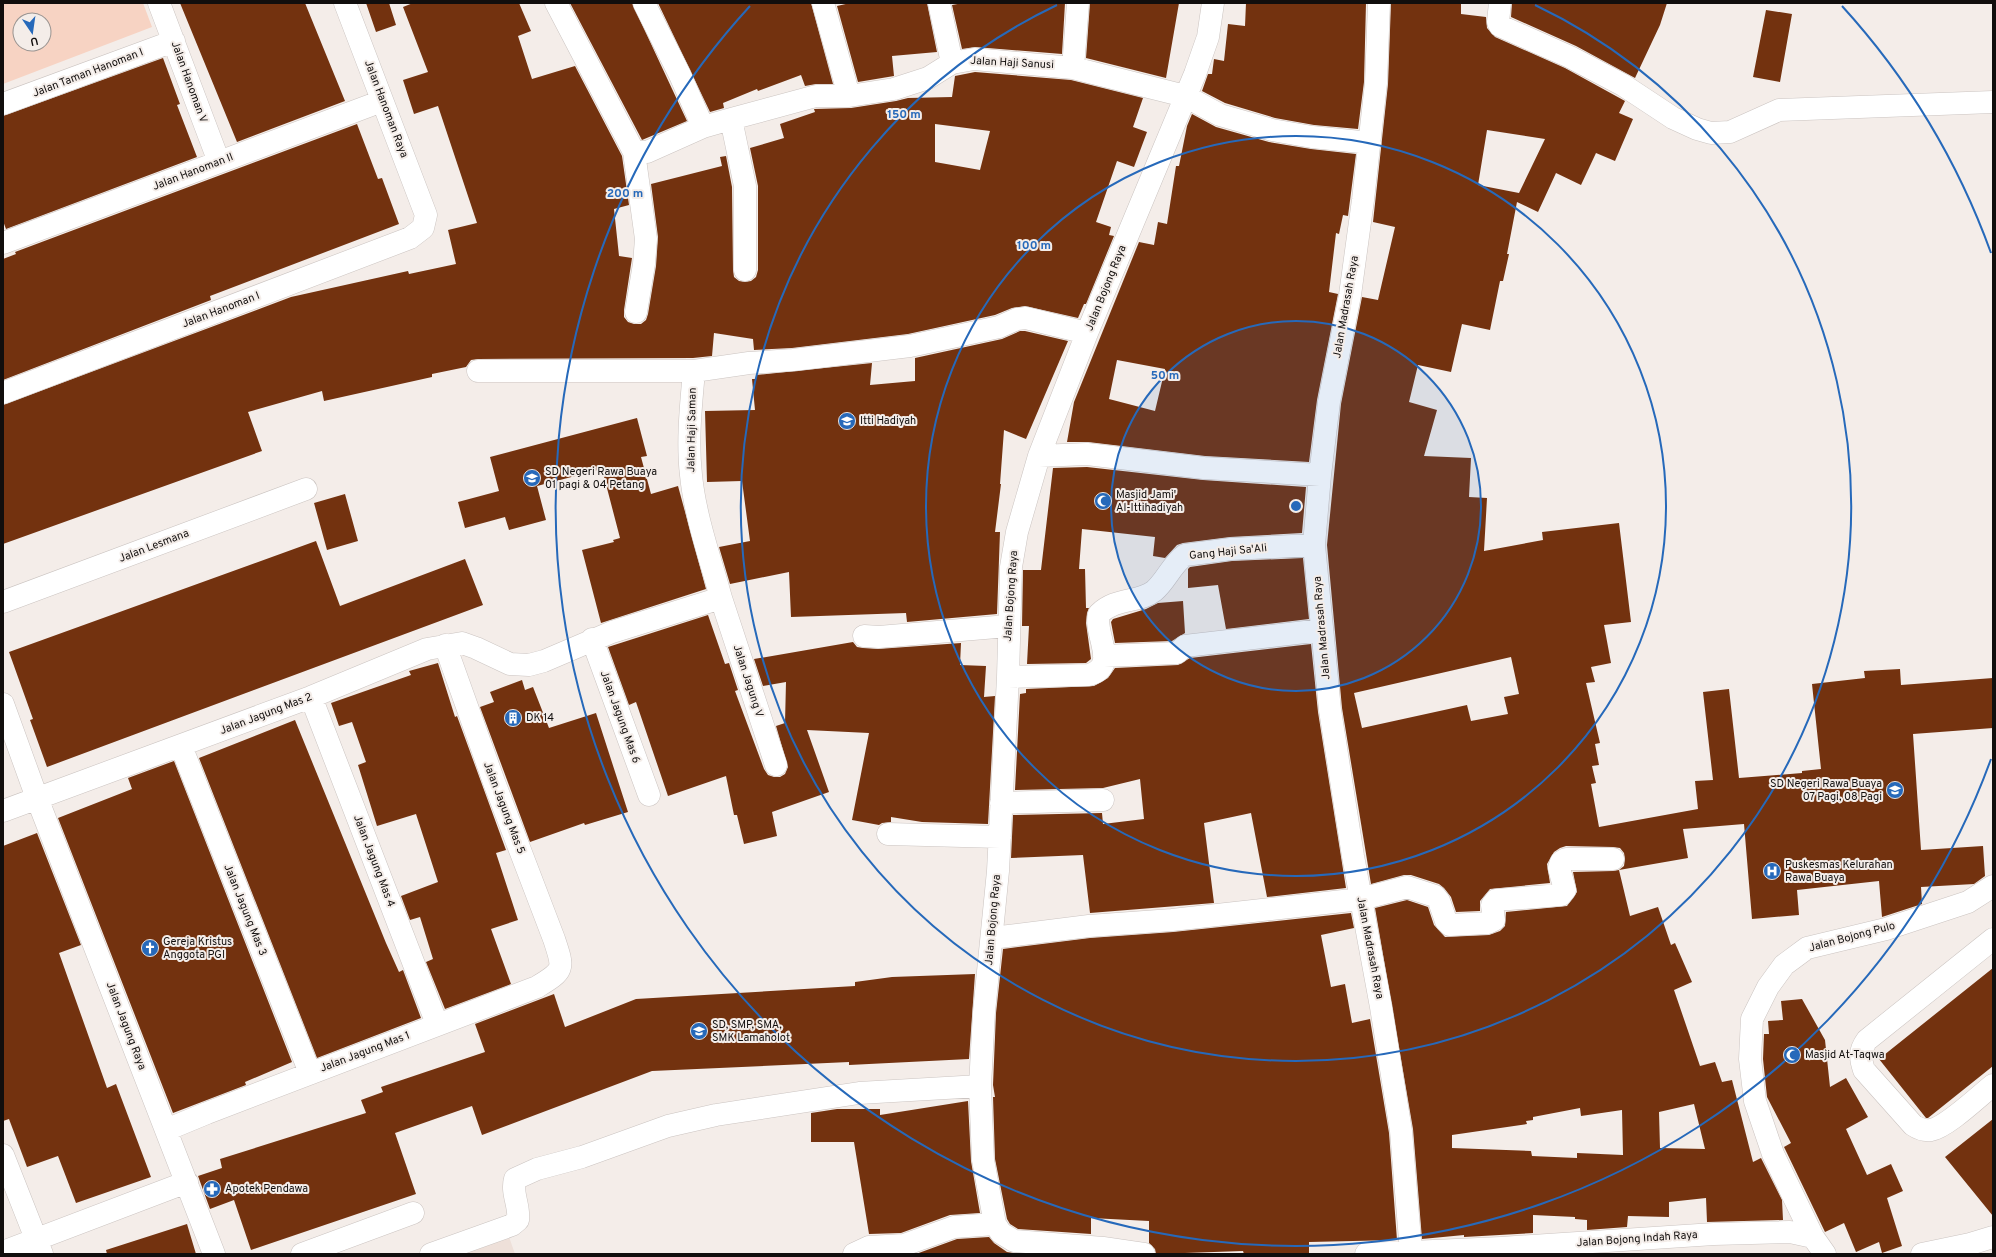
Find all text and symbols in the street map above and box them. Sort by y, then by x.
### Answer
north arrow [12,12,52,52]
text: U [29,33,39,48]
street label: Jalan Hanoman V [168,39,210,125]
street label: Jalan Taman Hanoman I [31,45,145,101]
street label: Jalan Haji Sanusi [970,54,1054,72]
street label: Jalan Hanoman Raya [361,58,411,160]
text: 150 m [887,107,921,123]
street label: Jalan Hanoman II [151,150,235,194]
text: 200 m [607,186,643,202]
text: 100 m [1017,238,1051,254]
street label: Jalan Bojong Raya [1082,243,1130,333]
street label: Jalan Madrasah Raya [1330,254,1362,359]
street label: Jalan Hanoman I [180,289,262,331]
text: 50 m [1151,368,1179,384]
street label: Jalan Haji Saman [684,387,700,473]
school or university icon: Itti Hadiyah [837,411,857,431]
place label: Itti Hadiyah [860,414,916,428]
place label: SD Negeri Rawa Buaya 01 pagi & 04 Petang [545,465,657,492]
school or university icon: SD Negeri Rawa Buaya 01 pagi & 04 Petang [522,468,542,488]
place label: Masjid Jami' Al-Ittihadiyah [1116,488,1183,515]
mosque icon: Masjid Jami' Al-Ittihadiyah [1093,491,1113,511]
centre of rings [1289,499,1303,513]
street label: Jalan Lesmana [117,526,191,566]
street label: Gang Haji Sa'Ali [1188,541,1268,563]
street label: Jalan Bojong Raya [1001,550,1021,642]
street label: Jalan Madrasah Raya [1310,575,1333,680]
street label: Jalan Jagung V [730,643,766,719]
street label: Jalan Jagung Mas 6 [597,669,643,765]
street label: Jalan Jagung Mas 2 [218,690,314,738]
building icon: DK 14 [503,708,523,728]
place label: DK 14 [526,711,554,725]
street label: Jalan Jagung Mas 5 [480,760,528,856]
place label: SD Negeri Rawa Buaya 07 Pagi, 08 Pagi [1770,777,1882,804]
school or university icon: SD Negeri Rawa Buaya 07 Pagi, 08 Pagi [1885,780,1905,800]
street label: Jalan Jagung Mas 4 [350,813,398,909]
place label: Puskesmas Kelurahan Rawa Buaya [1785,858,1893,885]
hospital icon: Puskesmas Kelurahan Rawa Buaya [1762,861,1782,881]
street label: Jalan Jagung Mas 3 [220,862,270,958]
street label: Jalan Bojong Raya [982,874,1004,966]
street label: Jalan Madrasah Raya [1353,896,1387,1001]
street label: Jalan Bojong Pulo [1807,919,1897,955]
place label: Gereja Kristus Anggota PGI [163,935,232,962]
church icon: Gereja Kristus Anggota PGI [140,938,160,958]
street label: Jalan Jagung Raya [103,980,149,1072]
place label: SD, SMP, SMA, SMK Lamaholot [712,1018,790,1045]
school or university icon: SD, SMP, SMA, SMK Lamaholot [689,1021,709,1041]
street label: Jalan Jagung Mas 1 [318,1028,412,1076]
mosque icon: Masjid At-Taqwa [1782,1045,1802,1065]
place label: Masjid At-Taqwa [1805,1048,1885,1062]
pharmacy icon: Apotek Pendawa [202,1179,222,1199]
place label: Apotek Pendawa [225,1182,308,1196]
street label: Jalan Bojong Indah Raya [1576,1228,1698,1250]

